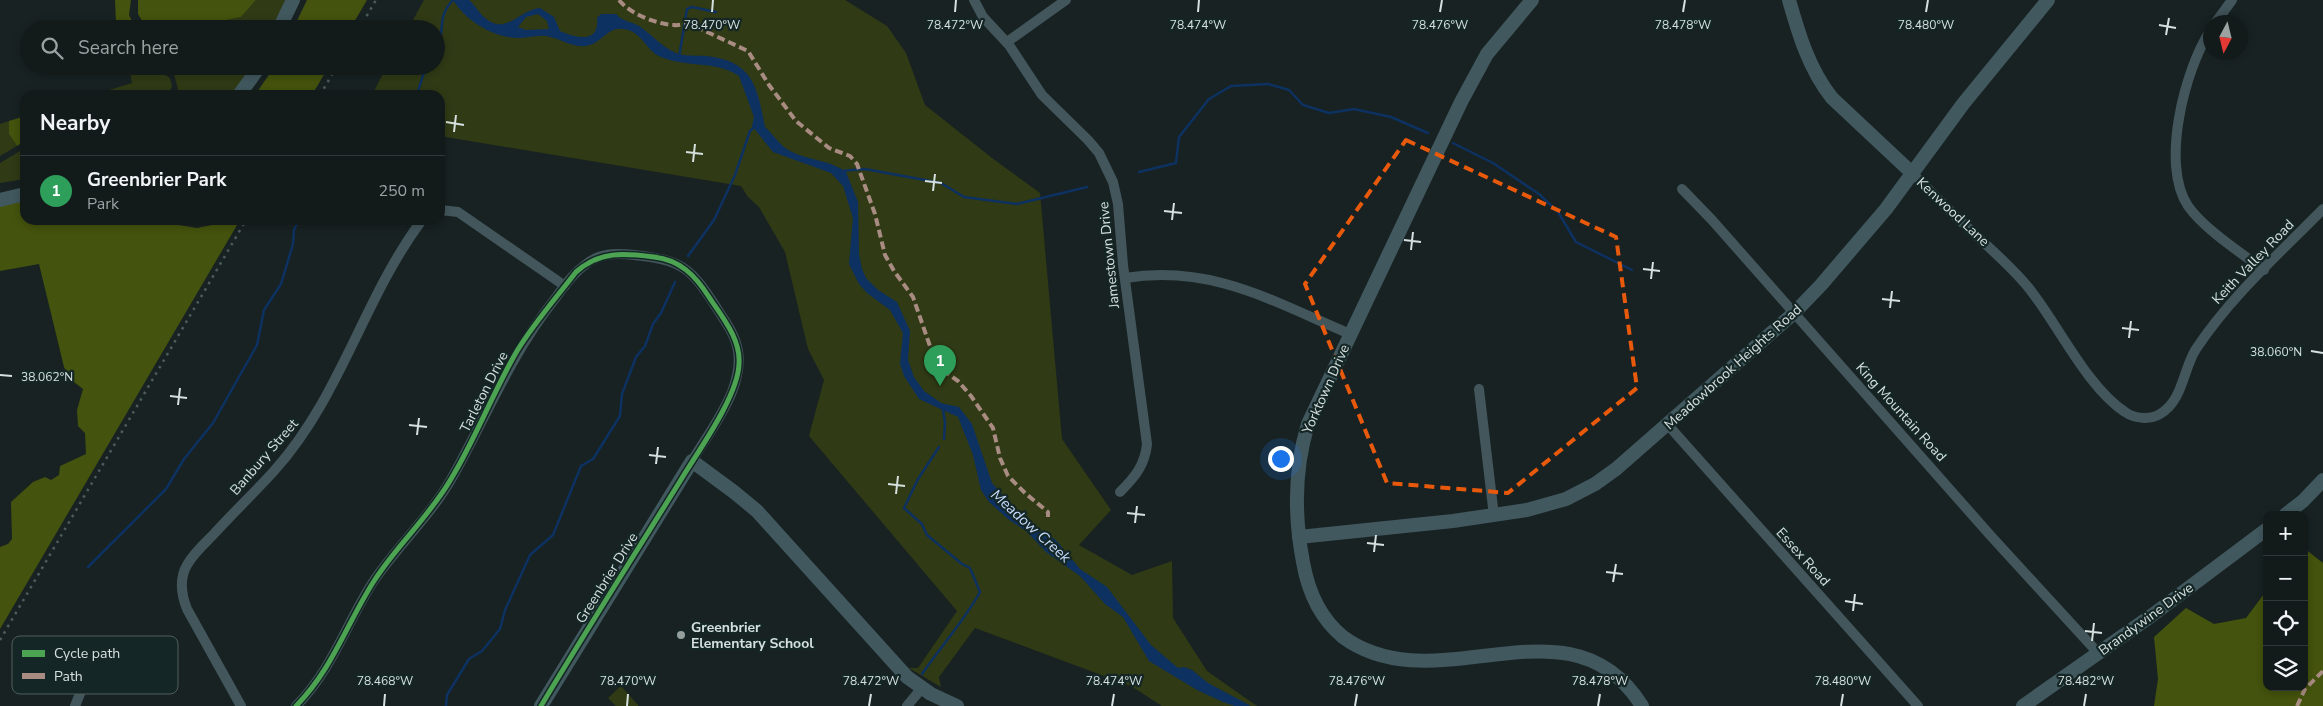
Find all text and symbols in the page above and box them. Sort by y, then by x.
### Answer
north arrow [2203,15,2248,60]
text: 78.470°W [684,17,740,33]
text: 78.472°W [927,17,983,33]
text: 78.474°W [1170,17,1226,33]
text: 78.476°W [1412,17,1468,33]
text: 78.478°W [1655,17,1711,33]
text: 78.480°W [1898,17,1954,33]
search box [20,20,445,75]
icon: search [38,34,66,62]
text: Search here [78,35,179,61]
text: Nearby [40,109,110,137]
text: Greenbrier Park [87,167,227,193]
street label: Kenwood Lane [1912,173,1994,251]
text: 1 [51,180,61,202]
text: 250 m [378,180,425,202]
text: Park [87,193,119,215]
street label: Jamestown Drive [1094,201,1124,310]
street label: Keith Valley Road [2208,215,2298,309]
street label: Meadowbrook Heights Road [1660,300,1806,434]
street label: Yorktown Drive [1297,341,1354,438]
text: 38.060°N [2250,344,2302,360]
pin: 1 [924,345,956,386]
street label: Tarleton Drive [455,348,513,436]
street label: King Mountain Road [1851,358,1951,466]
text: 38.062°N [21,369,73,385]
street label: Banbury Street [226,415,302,499]
your location [1268,446,1294,472]
water label: Meadow Creek [987,485,1076,568]
map controls [2263,511,2308,691]
button: + [2263,511,2308,556]
street label: Essex Road [1772,524,1834,590]
street label: Greenbrier Drive [571,529,643,627]
button: − [2263,556,2308,601]
street label: Brandywine Drive [2095,578,2197,660]
button: locate [2263,601,2308,646]
place label: Greenbrier Elementary School [691,618,814,653]
marker: Greenbrier Elementary School [675,629,687,641]
legend [12,636,178,694]
text: Cycle path [54,644,120,663]
button: layers [2263,646,2308,691]
text: Path [54,667,83,686]
text: 78.468°W [357,673,413,689]
text: 78.470°W [600,673,656,689]
text: 78.472°W [843,673,899,689]
text: 78.474°W [1086,673,1142,689]
text: 78.476°W [1329,673,1385,689]
text: 78.478°W [1572,673,1628,689]
text: 78.480°W [1815,673,1871,689]
text: 78.482°W [2058,673,2114,689]

